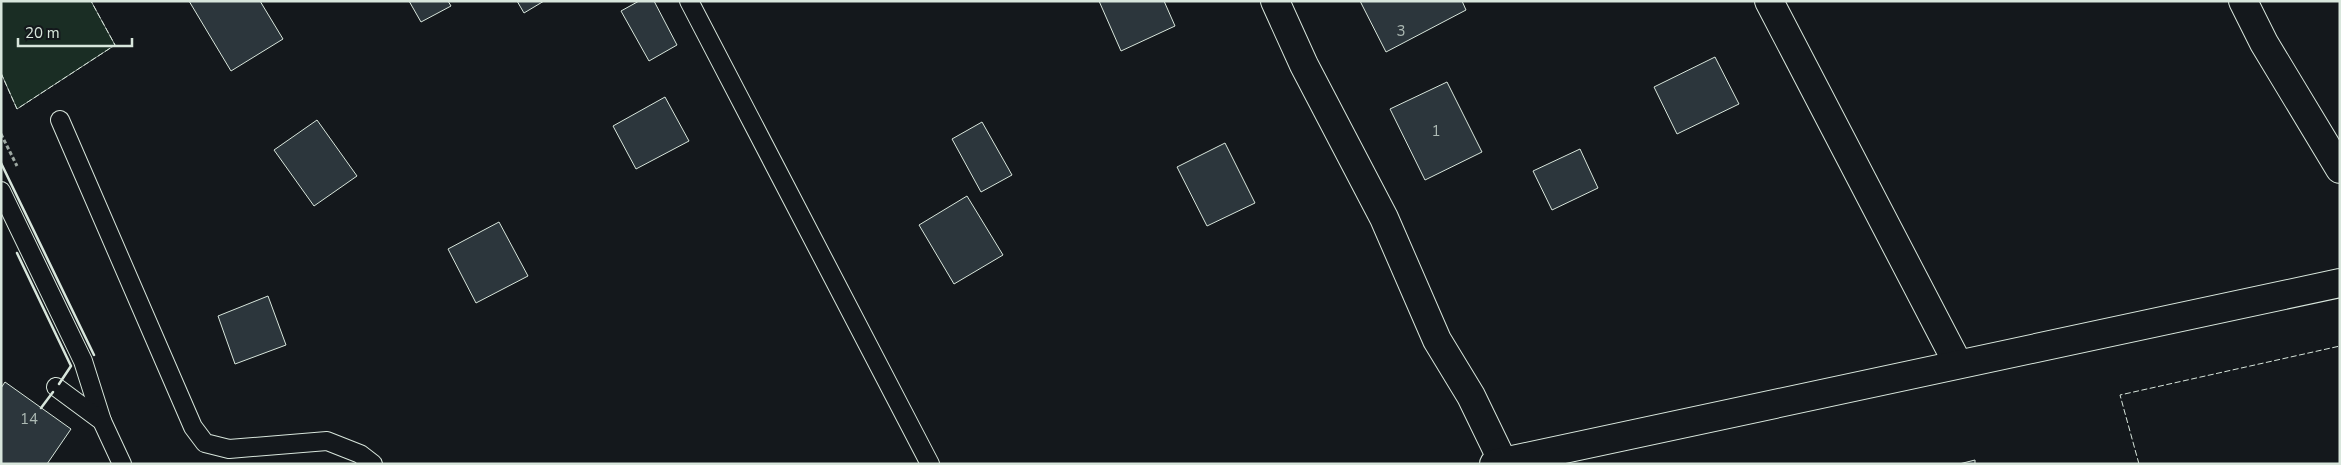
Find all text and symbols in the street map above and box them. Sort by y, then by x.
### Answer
scale bar [18,15,131,47]
house number: 3 [1396,21,1406,41]
text: 20 m [25,23,60,43]
house number: 1 [1431,121,1441,141]
house number: 14 [20,409,38,429]

